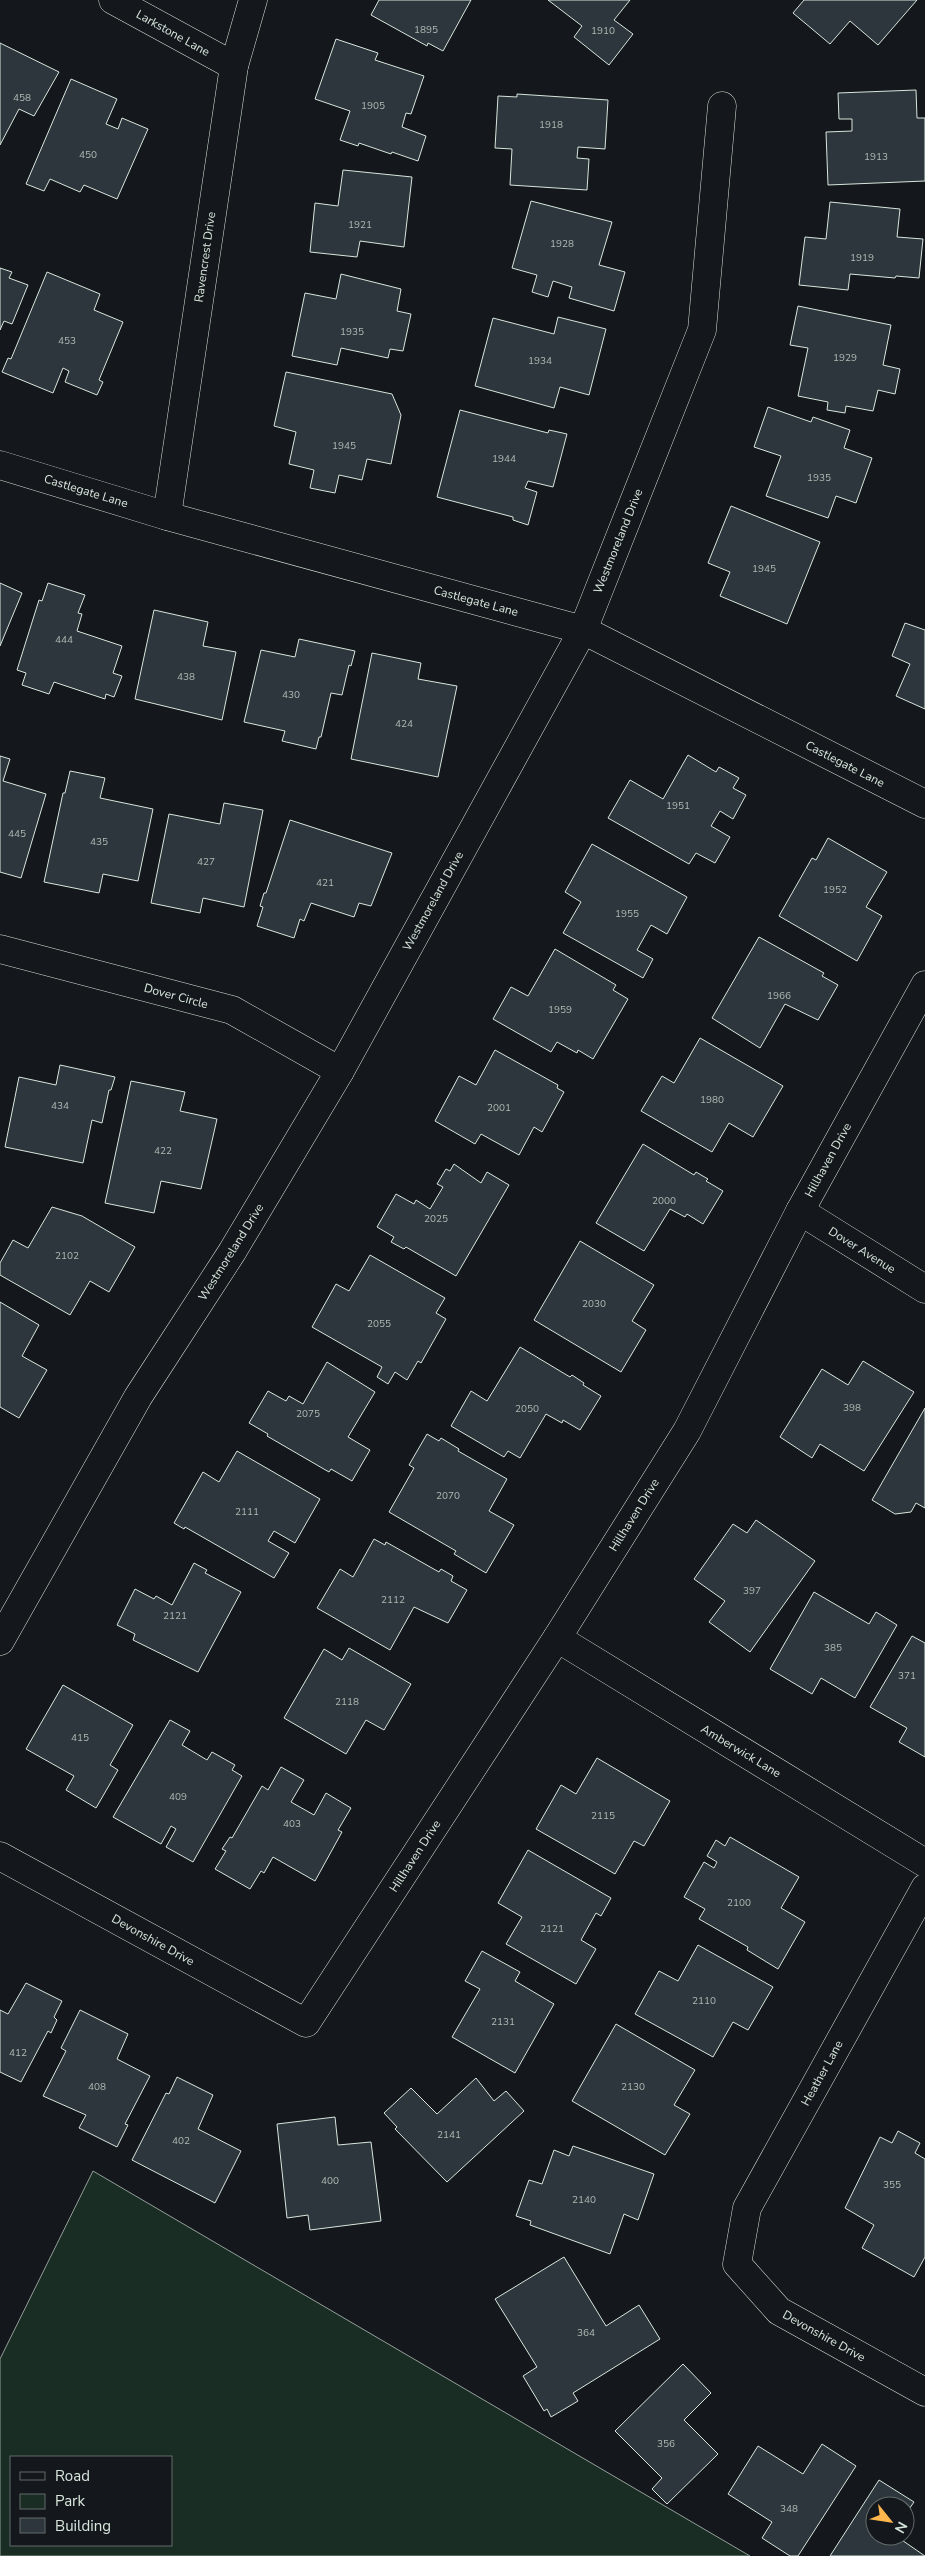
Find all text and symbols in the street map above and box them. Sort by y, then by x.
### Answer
street label: Larkstone Lane [133,6,213,60]
house number: 1895 [414,23,438,37]
house number: 1910 [591,24,615,38]
house number: 458 [13,91,31,105]
house number: 1905 [361,99,385,113]
house number: 1918 [539,118,563,132]
house number: 450 [79,148,97,162]
house number: 1913 [864,150,888,164]
street label: Ravencrest Drive [191,211,219,303]
house number: 1921 [348,218,372,232]
house number: 1928 [550,237,574,251]
house number: 1919 [850,251,874,265]
house number: 1935 [340,325,364,339]
house number: 453 [58,334,76,348]
house number: 1929 [833,351,857,365]
house number: 1934 [528,354,552,368]
house number: 1945 [332,439,356,453]
house number: 1944 [492,452,516,466]
street label: Castlegate Lane [42,471,130,511]
house number: 1935 [807,471,831,485]
street label: Westmoreland Drive [590,486,646,596]
house number: 1945 [752,562,776,576]
street label: Castlegate Lane [432,582,520,620]
house number: 444 [55,633,73,647]
house number: 438 [177,670,195,684]
house number: 430 [282,688,300,702]
house number: 424 [395,717,413,731]
street label: Castlegate Lane [803,737,887,791]
house number: 1951 [666,799,690,813]
house number: 445 [8,827,26,841]
house number: 435 [90,835,108,849]
street label: Westmoreland Drive [399,848,467,954]
house number: 427 [197,855,215,869]
house number: 421 [316,876,334,890]
house number: 1952 [823,883,847,897]
house number: 1955 [615,907,639,921]
street label: Dover Circle [142,980,210,1012]
house number: 1966 [767,989,791,1003]
house number: 1959 [548,1003,572,1017]
house number: 1980 [700,1093,724,1107]
house number: 434 [51,1099,69,1113]
house number: 2001 [487,1101,511,1115]
street label: Hillhaven Drive [801,1120,855,1200]
house number: 422 [154,1144,172,1158]
house number: 2000 [652,1194,676,1208]
street label: Westmoreland Drive [195,1200,267,1304]
house number: 2025 [424,1212,448,1226]
street label: Dover Avenue [825,1223,899,1277]
house number: 2102 [55,1249,79,1263]
house number: 2030 [582,1297,606,1311]
house number: 2055 [367,1317,391,1331]
house number: 398 [843,1401,861,1415]
house number: 2050 [515,1402,539,1416]
house number: 2075 [296,1407,320,1421]
street label: Hillhaven Drive [605,1476,663,1554]
house number: 2070 [436,1489,460,1503]
house number: 2111 [235,1505,259,1519]
house number: 397 [743,1584,761,1598]
house number: 2112 [381,1593,405,1607]
house number: 2121 [163,1609,187,1623]
house number: 385 [824,1641,842,1655]
house number: 371 [898,1669,916,1683]
house number: 2118 [335,1695,359,1709]
street label: Amberwick Lane [698,1721,784,1781]
house number: 415 [71,1731,89,1745]
house number: 409 [169,1790,187,1804]
house number: 2115 [591,1809,615,1823]
house number: 403 [283,1817,301,1831]
street label: Hillhaven Drive [386,1817,444,1895]
house number: 2100 [727,1896,751,1910]
street label: Devonshire Drive [109,1911,197,1969]
house number: 2121 [540,1922,564,1936]
house number: 2110 [692,1994,716,2008]
house number: 2131 [491,2015,515,2029]
street label: Heather Lane [797,2037,847,2109]
house number: 412 [9,2046,27,2060]
house number: 408 [88,2080,106,2094]
house number: 2130 [621,2080,645,2094]
house number: 2141 [437,2128,461,2142]
house number: 402 [172,2134,190,2148]
house number: 400 [321,2174,339,2188]
house number: 355 [883,2178,901,2192]
house number: 2140 [572,2193,596,2207]
street label: Devonshire Drive [780,2307,868,2365]
house number: 364 [577,2326,595,2340]
house number: 356 [657,2437,675,2451]
legend [10,2456,172,2546]
text: Road [55,2466,90,2486]
text: Park [55,2491,85,2511]
north arrow [865,2496,915,2546]
house number: 348 [780,2502,798,2516]
text: Building [55,2516,111,2536]
text: N [890,2518,912,2537]

